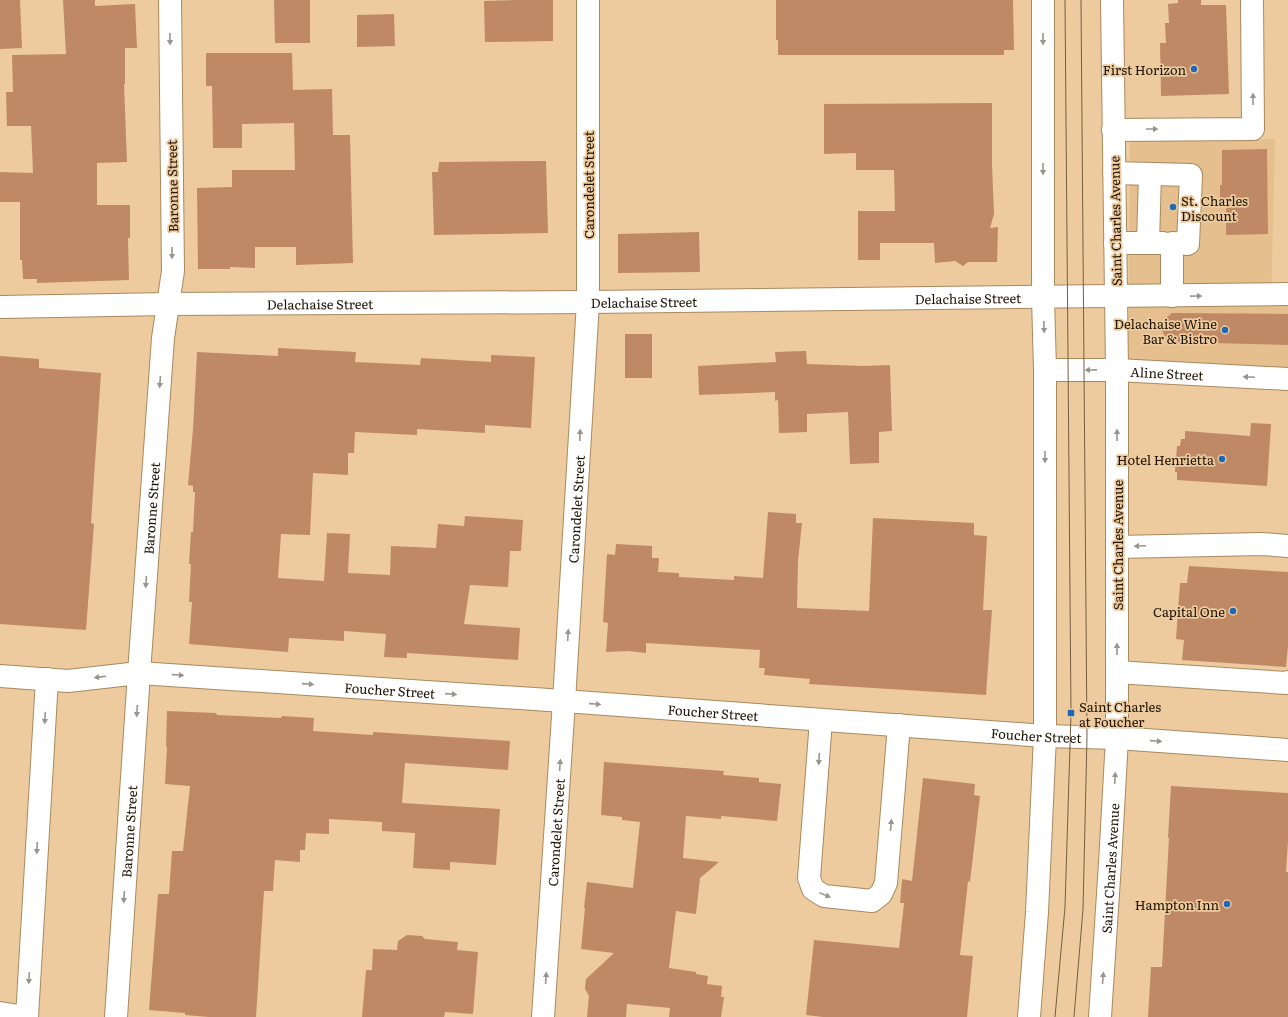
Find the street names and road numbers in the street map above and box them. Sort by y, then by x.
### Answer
street label: Carondelet Street [579,130,598,239]
street label: Baronne Street [162,139,182,232]
street label: Saint Charles Avenue [1104,155,1126,286]
street label: Delachaise Street [914,288,1022,308]
street label: Delachaise Street [591,291,698,311]
street label: Delachaise Street [267,294,374,313]
street label: Aline Street [1130,361,1205,384]
street label: Carondelet Street [563,454,588,564]
street label: Baronne Street [138,461,164,555]
street label: Saint Charles Avenue [1108,480,1127,610]
street label: Foucher Street [344,677,437,702]
street label: Foucher Street [667,699,760,725]
street label: Foucher Street [990,723,1083,747]
street label: Carondelet Street [542,777,568,887]
street label: Baronne Street [116,784,141,878]
street label: Saint Charles Avenue [1096,802,1123,934]

